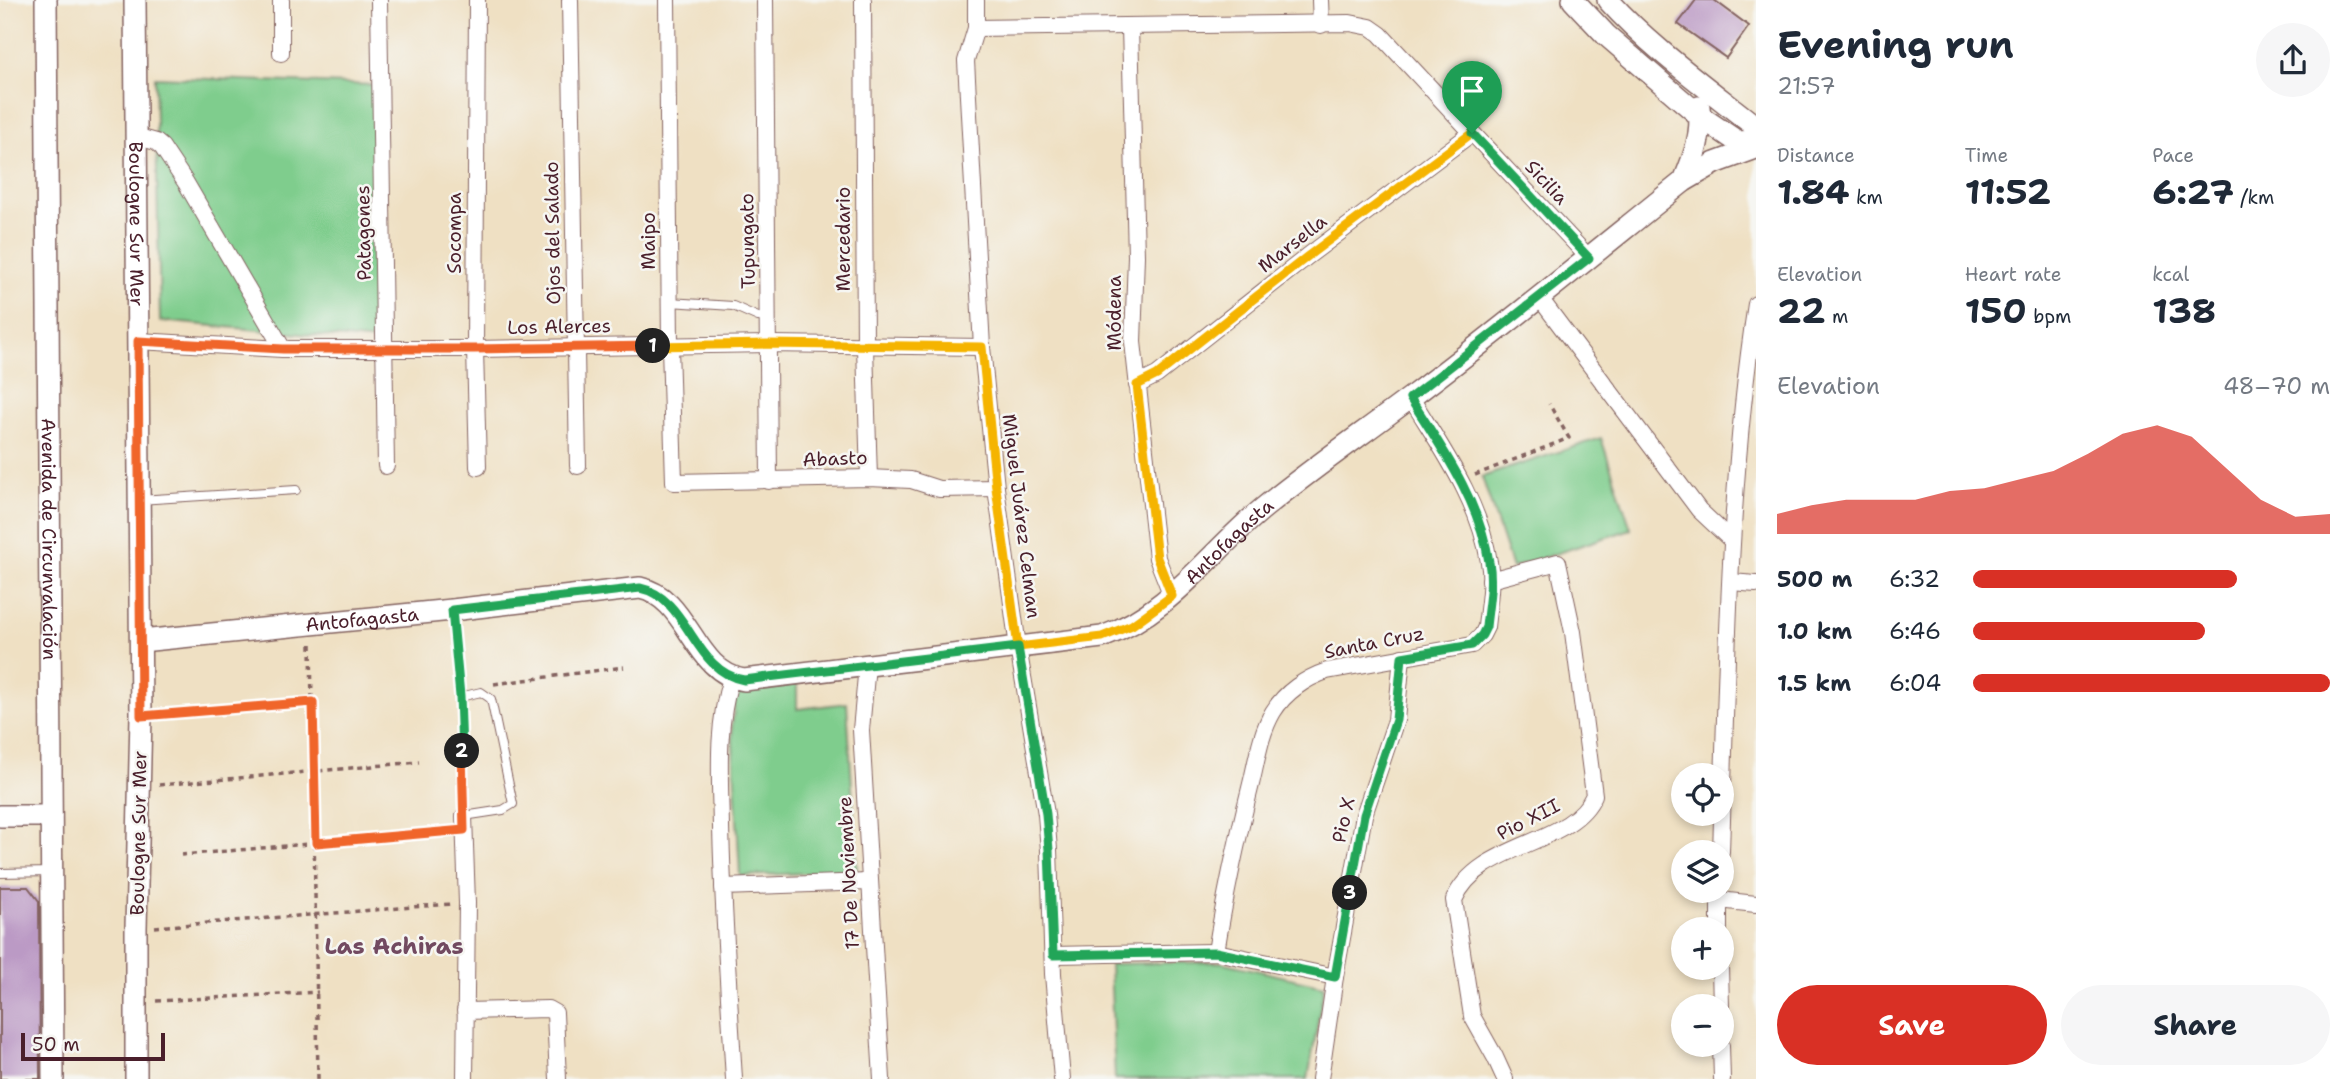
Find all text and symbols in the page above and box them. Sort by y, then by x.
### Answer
text: Evening run [1777,19,2014,70]
button: share [2256,23,2330,97]
pin [1442,61,1502,133]
text: 21:57 [1777,71,1836,101]
icon: arrive [1453,72,1491,110]
street label: Boulogne Sur Mer [123,141,150,307]
text: Distance [1777,143,1855,168]
text: Time [1965,143,2008,168]
text: Pace [2152,143,2194,168]
street label: Sicilia [1520,155,1574,210]
street label: Ojos del Salado [539,161,566,305]
text: 1.84 [1777,168,1849,215]
text: 11:52 [1965,168,2051,215]
text: 6:27 [2152,168,2234,215]
street label: Patagones [350,185,377,281]
text: km [1849,185,1883,210]
text: /km [2234,185,2274,210]
street label: Mercedario [831,187,856,291]
street label: Socompa [442,192,467,274]
street label: Tupungato [734,193,761,289]
street label: Marsella [1253,209,1332,278]
street label: Maipo [636,212,661,270]
text: Elevation [1777,262,1862,287]
text: Heart rate [1965,262,2061,287]
text: kcal [2152,262,2189,287]
street label: Módena [1102,275,1127,351]
text: 22 [1777,287,1826,334]
text: 150 [1965,287,2027,334]
text: 138 [2152,287,2216,334]
text: m [1826,304,1848,329]
text: bpm [2027,304,2071,329]
street label: Los Alerces [507,313,611,340]
pin: 1 [636,328,670,364]
text: 1 [648,333,657,358]
text: Elevation [1777,371,1880,401]
text: 48–70 m [2223,371,2330,401]
street label: Miguel Juárez Celman [997,412,1046,620]
street label: Avenida de Circunvalación [36,418,62,660]
street label: Abasto [802,445,868,472]
street label: Antofagasta [1179,493,1279,590]
text: 500 m [1777,564,1852,594]
text: 6:32 [1889,564,1940,594]
street label: Antofagasta [304,601,420,638]
text: 1.0 km [1777,616,1852,646]
text: 6:46 [1889,616,1941,646]
street label: Santa Cruz [1322,621,1426,664]
text: 1.5 km [1777,668,1851,698]
text: 6:04 [1889,668,1941,698]
pin: 2 [444,734,480,768]
text: 2 [455,738,468,763]
street label: Boulogne Sur Mer [125,750,152,916]
map controls [1671,763,1734,1057]
button: locate [1671,763,1734,826]
street label: Pio XII [1492,793,1564,846]
street label: Pio X [1326,795,1361,845]
street label: 17 De Noviembre [832,796,865,950]
button: layers [1671,840,1734,903]
pin: 3 [1332,876,1368,910]
text: 3 [1343,880,1356,905]
button: + [1671,917,1734,980]
district label: Las Achiras [324,931,464,961]
button: Save [1777,985,2047,1065]
button: Share [2061,985,2330,1065]
button: − [1671,994,1734,1057]
scale bar [21,1030,164,1062]
text: 50 m [32,1032,80,1057]

